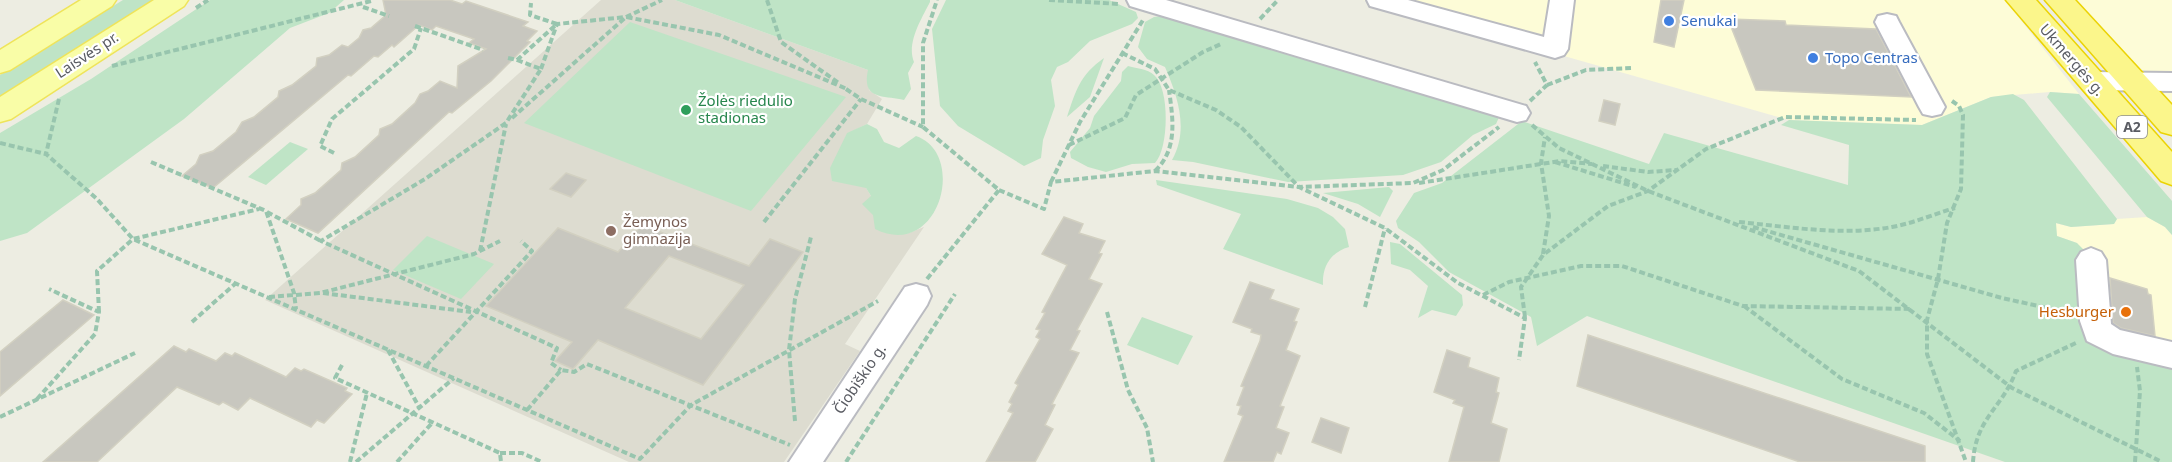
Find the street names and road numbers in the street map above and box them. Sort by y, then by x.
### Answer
street label: Ukmergės g. [2036,19,2110,100]
street label: Laisvės pr. [51,26,122,82]
road number: A2 [2117,116,2147,138]
street label: Čiobiškio g. [828,339,890,418]

